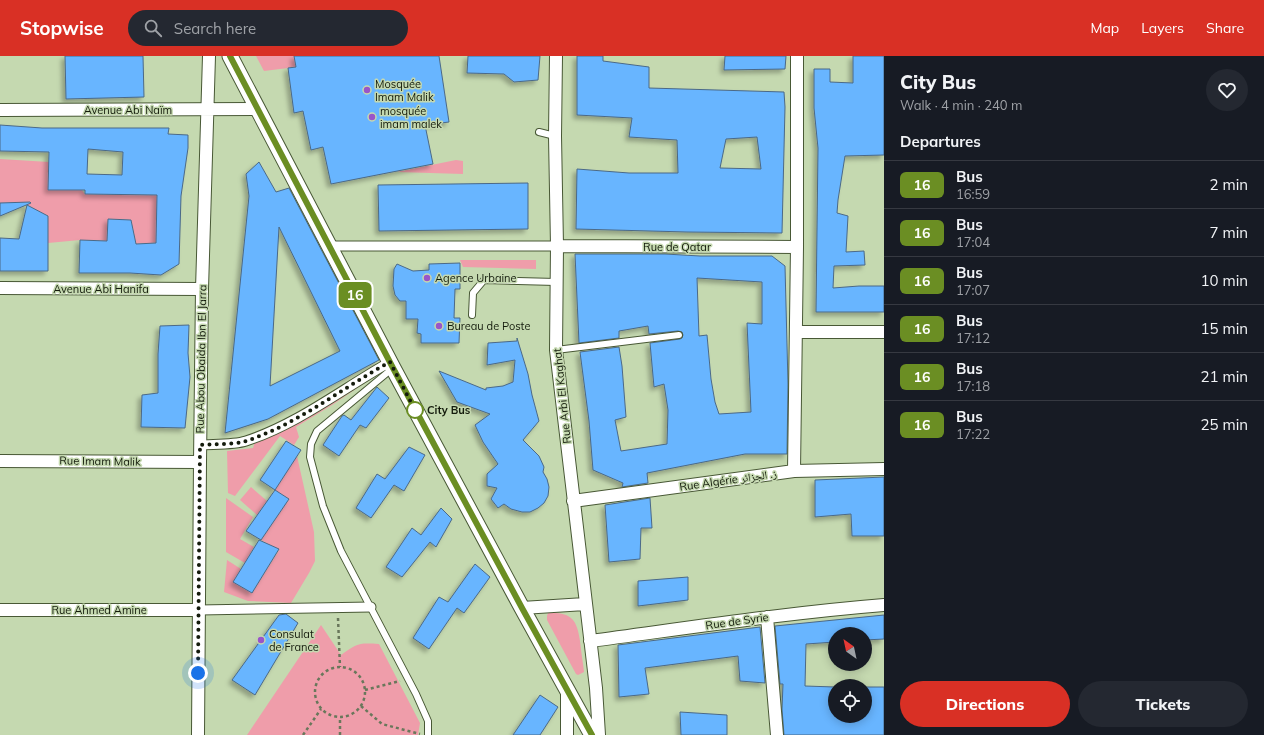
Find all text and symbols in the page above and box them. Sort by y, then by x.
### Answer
search box [128,10,408,46]
text: Stopwise [20,16,104,40]
icon: search [142,17,164,39]
text: Search here [174,19,256,38]
text: Map [1090,19,1119,37]
text: Layers [1141,19,1184,37]
text: Share [1206,19,1244,37]
button: heart [1206,69,1248,111]
text: City Bus [900,70,976,94]
place label: Mosquée Imam Malik [375,77,434,104]
marker: Mosquée Imam Malik [362,85,372,95]
text: Walk · 4 min · 240 m [900,97,1022,113]
street label: Avenue Abi Naïm [84,103,172,117]
place label: mosquée imam malek [380,104,442,131]
marker: mosquée imam malek [367,112,377,122]
text: Departures [900,132,981,151]
text: Bus [956,167,983,186]
text: 2 min [1210,175,1248,194]
text: 16 [914,176,930,194]
text: 16:59 [956,186,990,202]
text: Bus [956,215,983,234]
text: 7 min [1210,223,1248,242]
text: 16 [914,224,930,242]
text: 17:04 [956,234,990,250]
street label: Rue de Qatar [643,240,711,254]
text: Bus [956,263,983,282]
place label: Agence Urbaine [435,271,517,285]
text: 10 min [1201,271,1248,290]
text: 16 [914,272,930,290]
marker: Agence Urbaine [422,273,432,283]
street label: Avenue Abi Hanifa [53,282,149,296]
line badge: 16 [337,282,373,308]
text: 17:07 [956,282,990,298]
street label: Rue Abou Obaida Ibn El Jarra [193,284,209,434]
text: 16 [347,286,363,304]
text: Bus [956,311,983,330]
place label: Bureau de Poste [447,319,530,333]
text: 15 min [1201,319,1248,338]
text: 16 [914,320,930,338]
marker: Bureau de Poste [434,321,444,331]
text: 17:12 [956,330,990,346]
street label: Rue Arbi El Kaghat [550,347,574,444]
text: Bus [956,359,983,378]
text: 21 min [1201,367,1248,386]
text: 16 [914,368,930,386]
text: 17:18 [956,378,990,394]
marker: City Bus [406,401,424,419]
place label: City Bus [427,403,471,417]
text: Bus [956,407,983,426]
text: 25 min [1201,415,1248,434]
text: 16 [914,416,930,434]
text: 17:22 [956,426,990,442]
street label: Rue Imam Malik [59,453,141,469]
street label: Rue Algérie ز. الجزائر [678,466,778,494]
street label: Rue Ahmed Amine [51,603,147,617]
street label: Rue de Syrie [705,610,769,632]
place label: Consulat de France [269,627,319,654]
north arrow [828,627,872,671]
map controls [828,627,872,723]
marker: Consulat de France [256,635,266,645]
your location [188,663,208,683]
button: locate [828,679,872,723]
button: Directions [900,681,1070,727]
button: Tickets [1078,681,1248,727]

